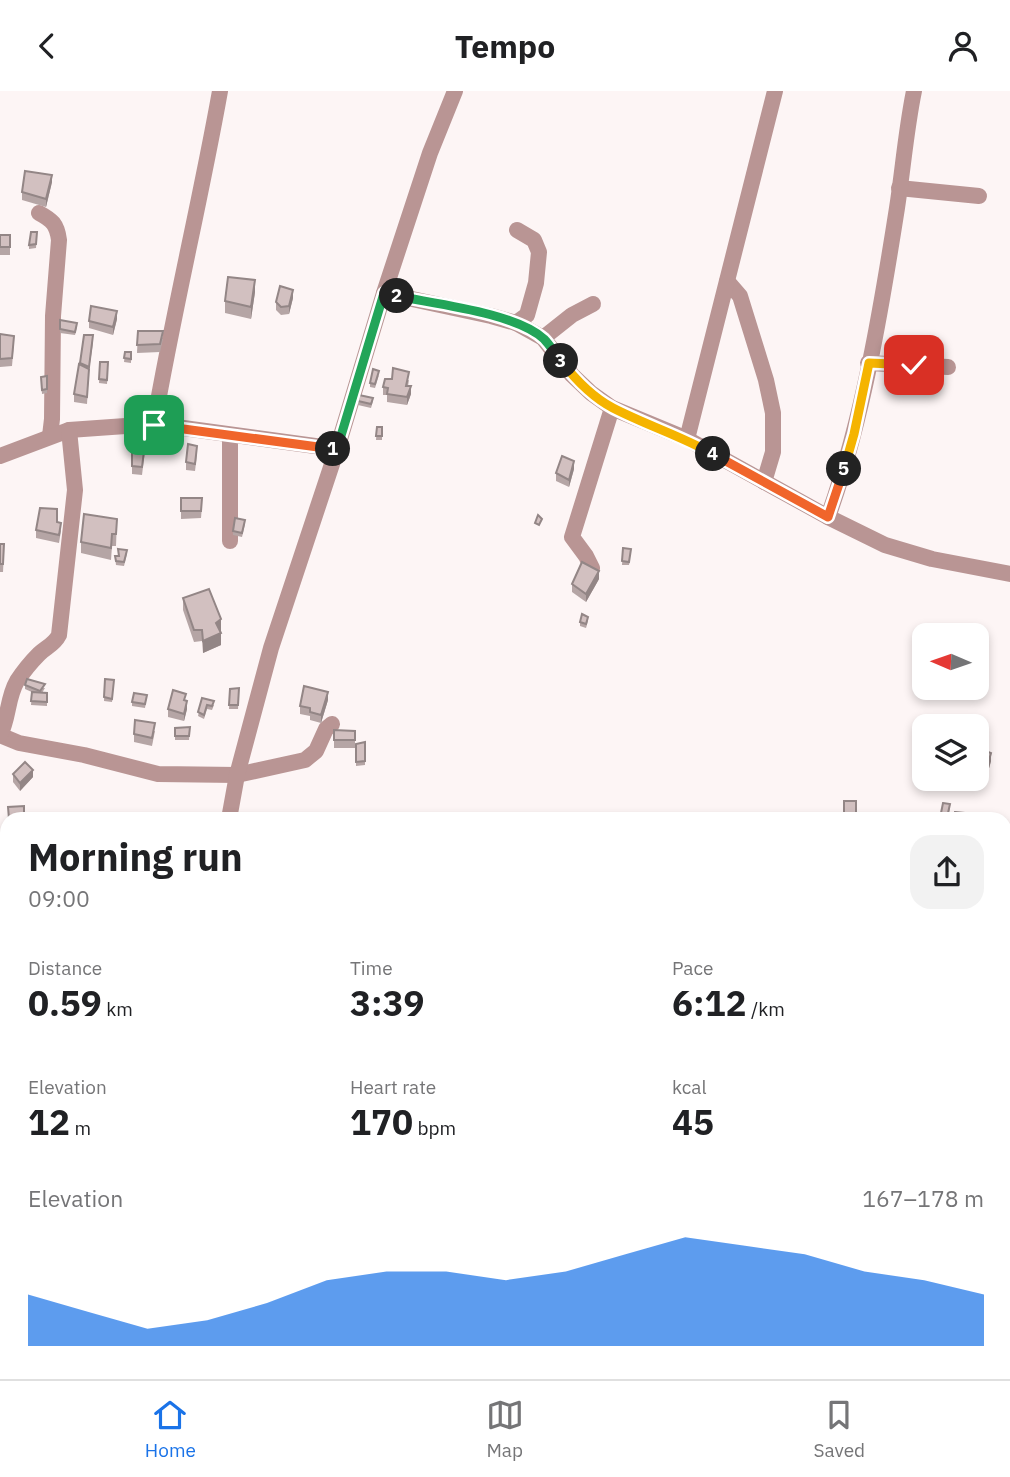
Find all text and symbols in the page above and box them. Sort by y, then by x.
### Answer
text: Tempo [455,25,555,67]
icon: back [28,27,66,65]
icon: person [944,27,982,65]
pin: 2 [380,279,414,313]
text: 2 [391,283,402,307]
pin [884,335,944,395]
pin: 3 [544,343,578,379]
icon: check [895,346,933,384]
text: 3 [555,348,566,372]
pin [124,395,184,455]
icon: arrive [135,406,173,444]
pin: 1 [316,431,350,467]
text: 1 [327,436,338,460]
pin: 4 [696,437,730,471]
text: 4 [707,441,718,465]
pin: 5 [826,451,862,487]
text: 5 [838,456,849,480]
north arrow [912,623,989,700]
map controls [912,623,989,791]
button: layers [912,714,989,791]
text: Morning run [28,832,243,881]
button: share [910,835,984,909]
text: 09:00 [28,883,90,913]
text: Distance [28,956,102,980]
text: Time [350,956,393,980]
text: Pace [672,956,713,980]
text: 0.59 [28,980,102,1026]
text: 3:39 [350,980,425,1026]
text: 6:12 [672,980,747,1026]
text: km [102,997,133,1021]
text: /km [747,997,785,1021]
text: Elevation [28,1075,107,1099]
text: Heart rate [350,1075,436,1099]
text: kcal [672,1075,707,1099]
text: 12 [28,1099,70,1145]
text: 170 [350,1099,413,1145]
text: 45 [672,1099,714,1145]
text: m [70,1116,91,1140]
text: bpm [413,1116,456,1140]
text: Elevation [28,1183,123,1213]
text: 167–178 m [862,1183,984,1213]
tab: Home [145,1396,196,1462]
tab: Map [486,1396,524,1462]
tab: Saved [813,1396,865,1462]

